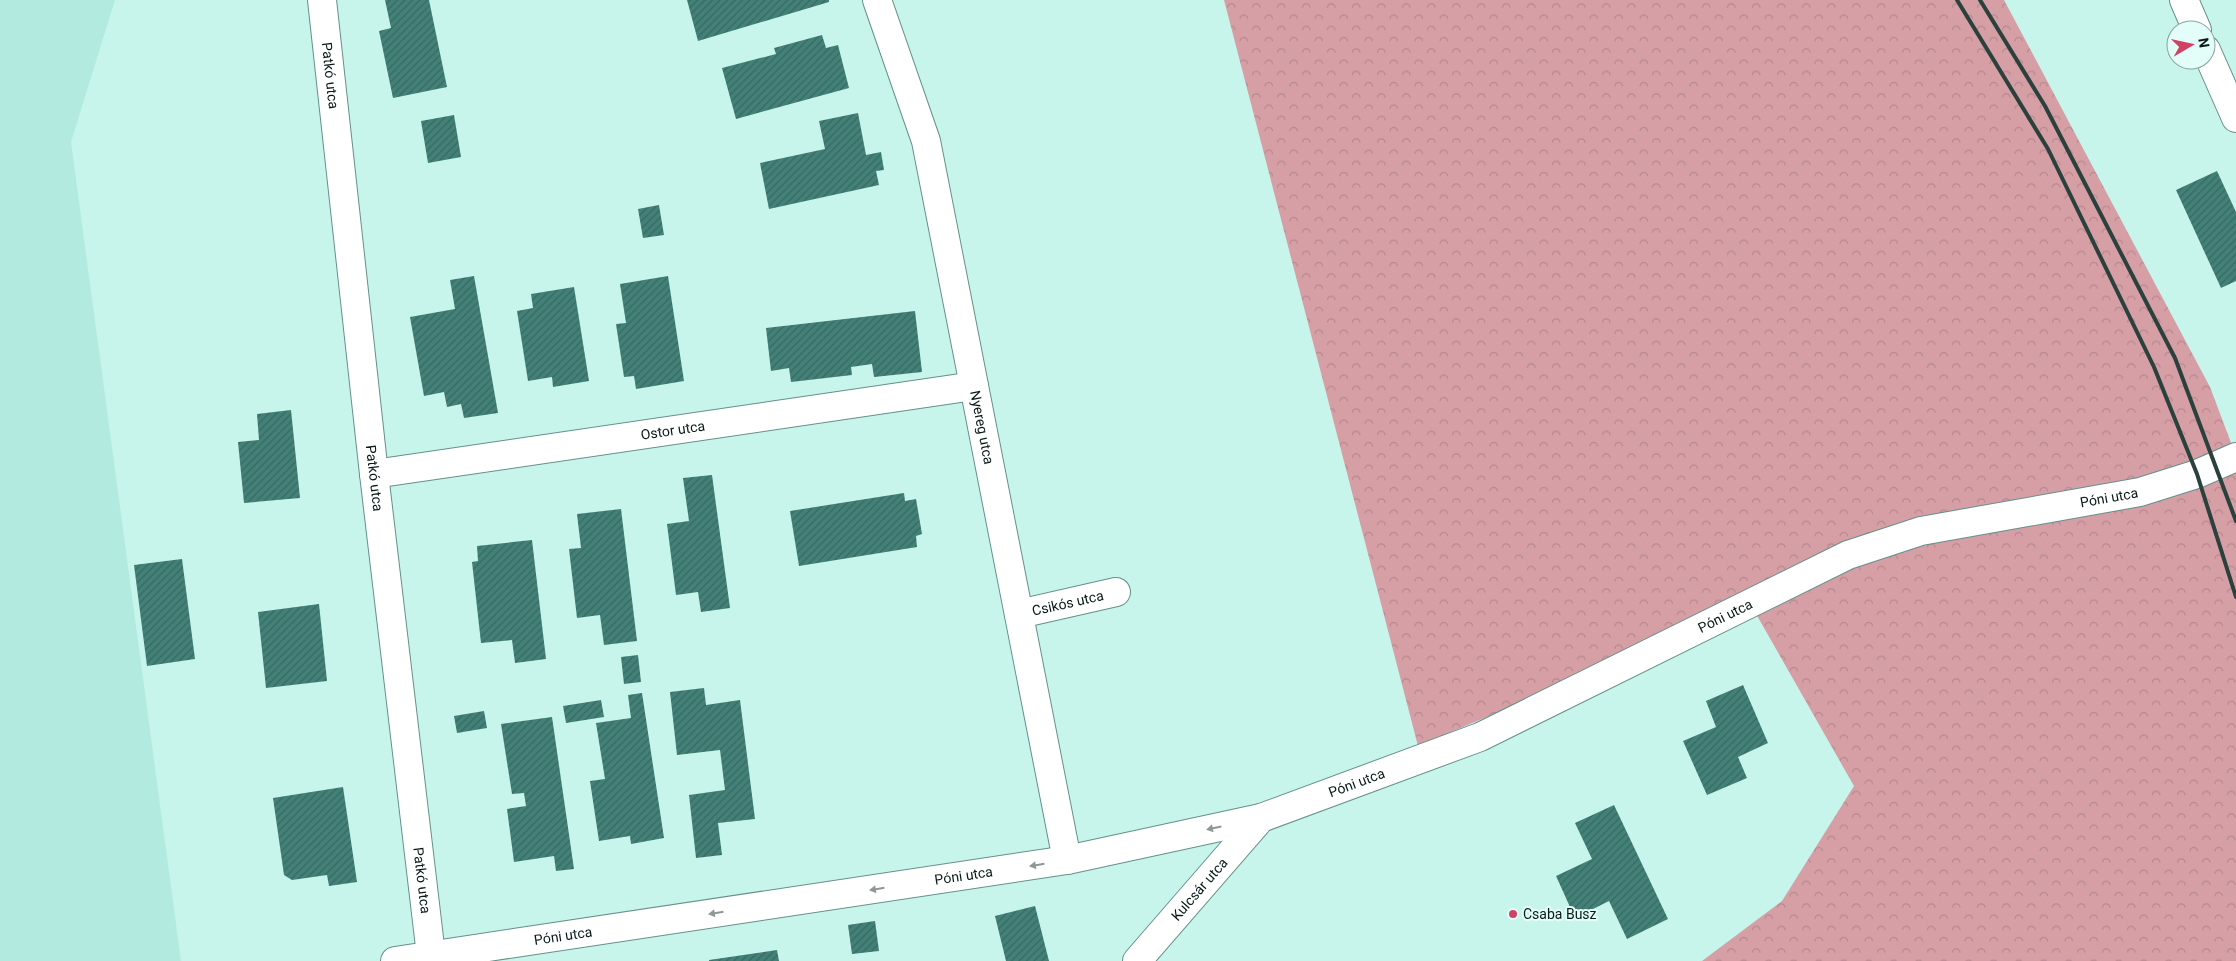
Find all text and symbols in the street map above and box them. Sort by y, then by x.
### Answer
north arrow [2166,20,2216,70]
text: N [2195,37,2213,49]
street label: Patkó utca [319,41,342,110]
street label: Nyereg utca [967,389,997,465]
street label: Ostor utca [640,418,706,443]
street label: Patkó utca [363,444,386,512]
street label: Póni utca [2079,484,2139,511]
street label: Csikós utca [1030,587,1105,619]
street label: Póni utca [1695,596,1755,636]
street label: Póni utca [1326,765,1387,800]
one-way arrow [1205,825,1221,833]
street label: Patkó utca [410,846,434,914]
street label: Kulcsár utca [1168,855,1231,924]
one-way arrow [1029,861,1045,869]
street label: Póni utca [933,863,994,888]
one-way arrow [868,885,884,893]
place label: Csaba Busz [1523,906,1597,922]
marker: Csaba Busz [1507,908,1519,920]
one-way arrow [707,909,723,917]
street label: Póni utca [533,923,593,948]

